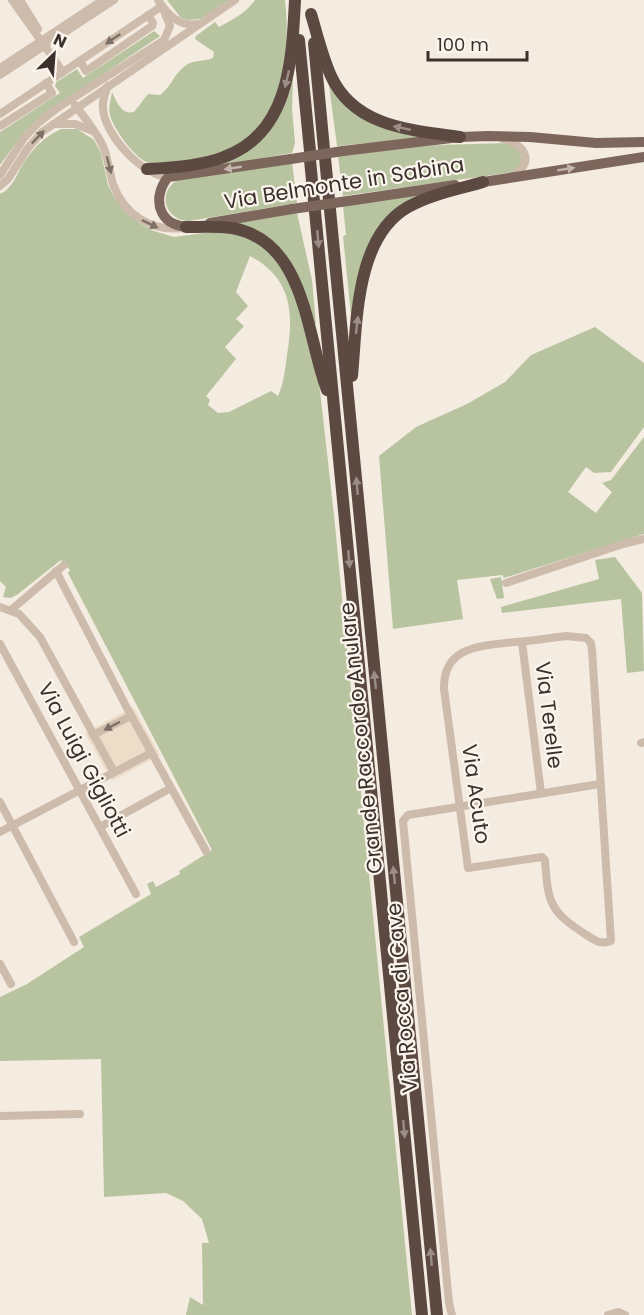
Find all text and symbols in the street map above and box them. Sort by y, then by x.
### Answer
north arrow [24,24,84,84]
scale bar [428,24,527,62]
text: N [50,28,70,54]
text: 100 m [437,32,489,57]
one-way arrow [105,33,122,44]
one-way arrow [281,70,291,88]
one-way arrow [392,123,411,132]
one-way arrow [31,130,45,145]
street label: Via Belmonte in Sabina [222,149,466,216]
one-way arrow [104,156,114,175]
one-way arrow [224,163,243,172]
one-way arrow [557,164,576,173]
one-way arrow [142,219,159,228]
one-way arrow [313,230,323,249]
one-way arrow [352,316,361,335]
one-way arrow [352,477,362,496]
one-way arrow [344,549,354,568]
street label: Grande Raccordo Anulare [332,601,389,875]
street label: Via Terelle [529,660,570,770]
one-way arrow [371,671,380,690]
street label: Via Luigi Gigliotti [31,677,138,842]
one-way arrow [104,721,121,730]
street label: Via Acuto [455,742,498,846]
one-way arrow [389,865,399,884]
street label: Via Rocca di Cave [379,902,424,1094]
one-way arrow [399,1120,409,1139]
one-way arrow [426,1247,436,1266]

